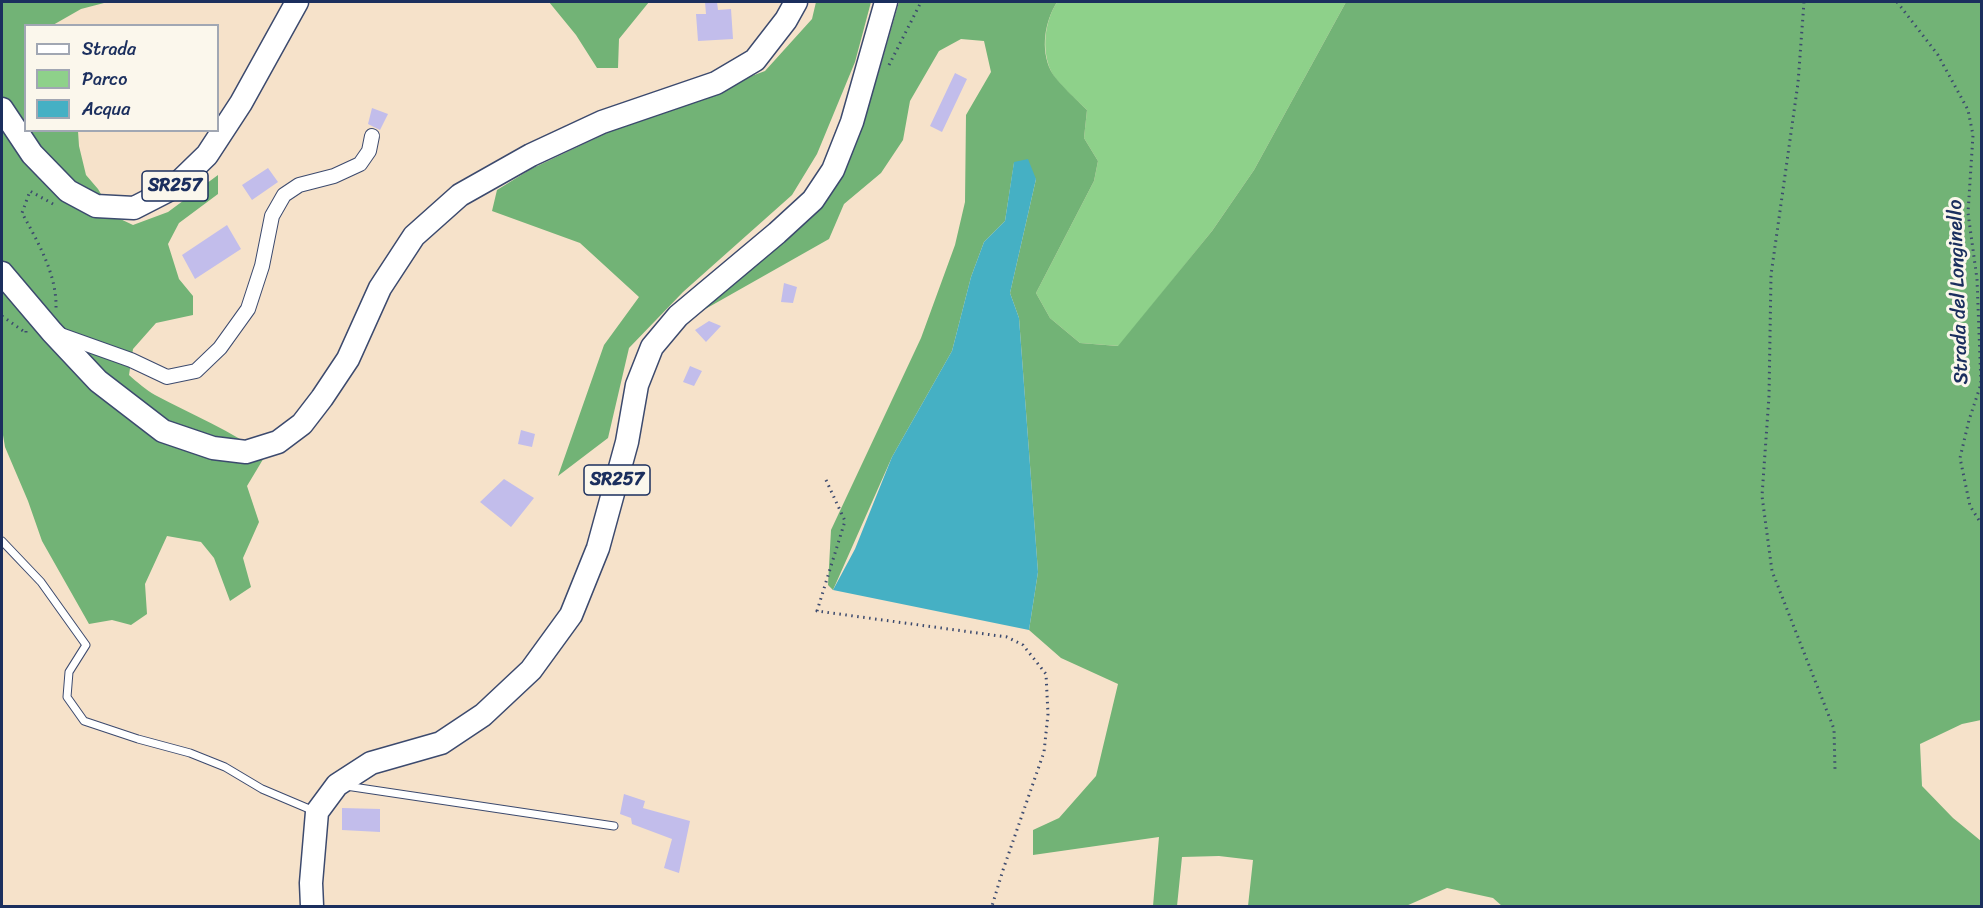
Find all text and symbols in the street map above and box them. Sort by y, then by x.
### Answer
legend [24,24,219,132]
text: Strada [82,33,136,65]
text: Parco [82,63,127,95]
text: Acqua [82,93,130,125]
road number: SR257 [142,171,208,201]
street label: Strada del Longinello [1944,199,1974,385]
road number: SR257 [584,465,650,495]

